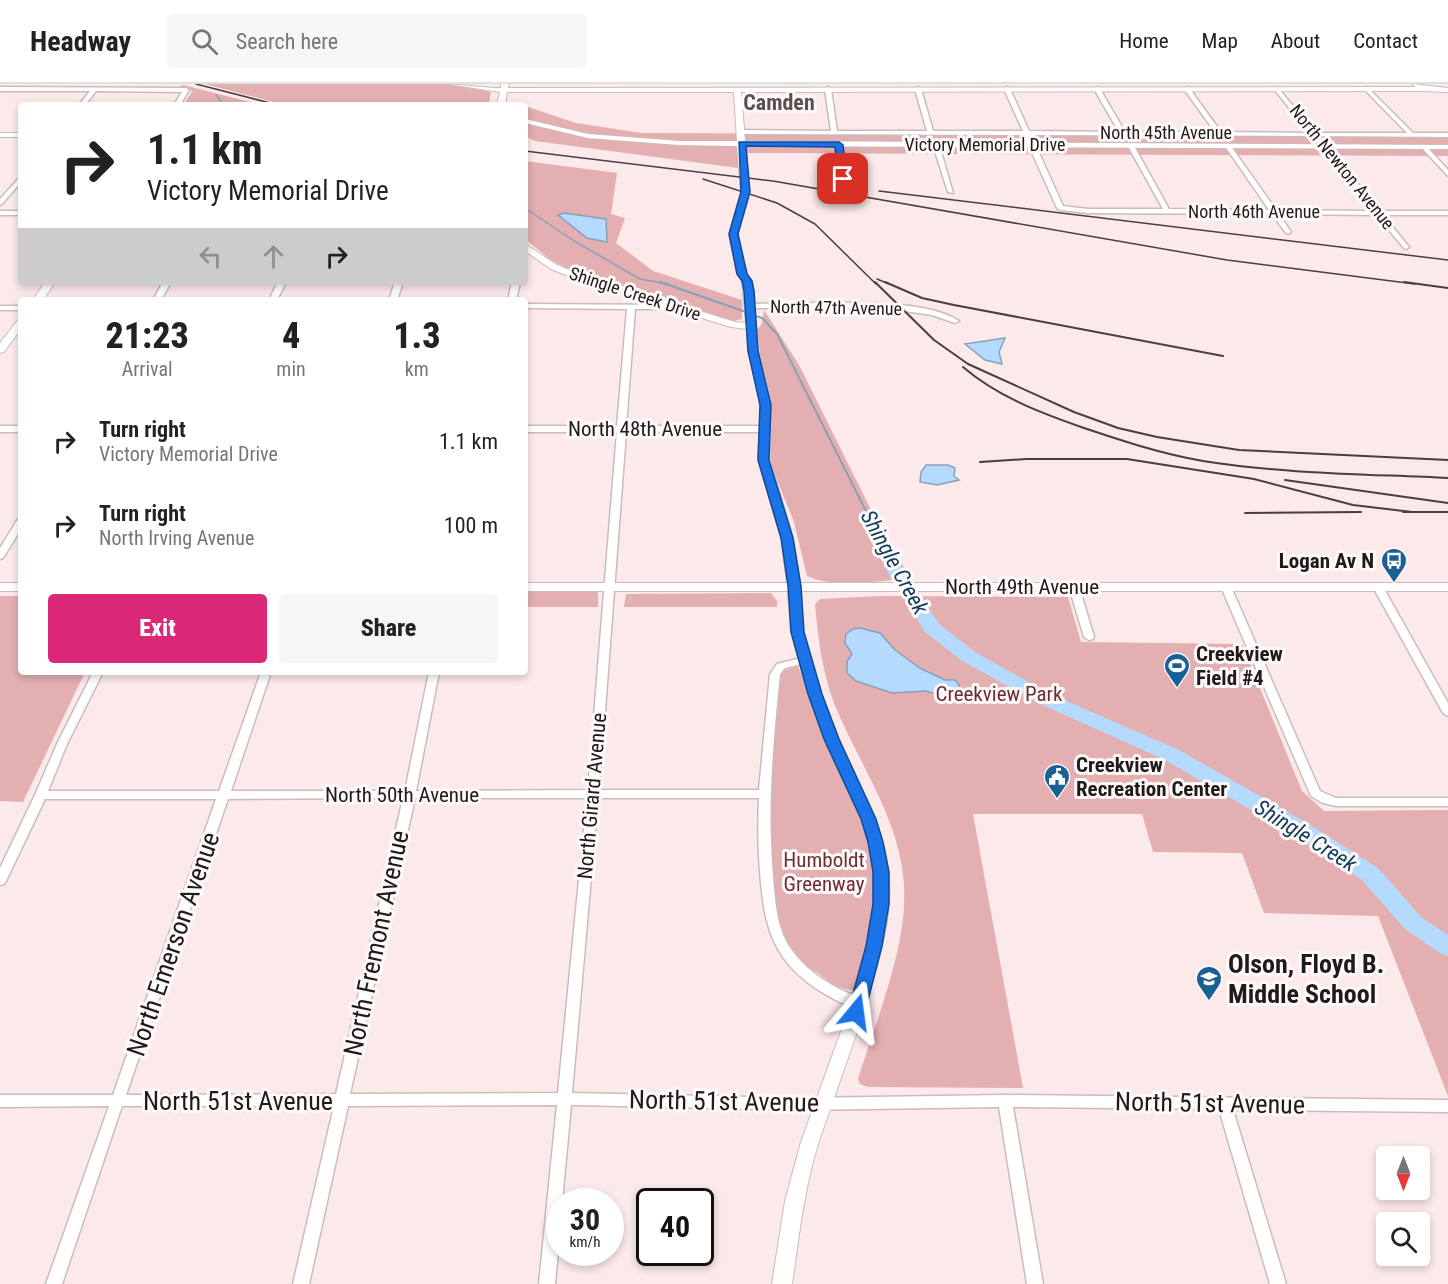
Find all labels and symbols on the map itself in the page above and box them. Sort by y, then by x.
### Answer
district label: Camden [743,90,815,115]
street label: North Newton Avenue [1286,100,1399,233]
street label: North 45th Avenue [1100,122,1232,143]
street label: Victory Memorial Drive [904,134,1066,155]
pin [817,153,868,204]
street label: North 46th Avenue [1188,201,1320,222]
street label: Shingle Creek Drive [567,262,704,325]
street label: North 47th Avenue [770,296,902,319]
street label: North 48th Avenue [568,417,722,441]
water label: Shingle Creek [856,506,934,619]
bus stop icon: Logan Av N [1379,546,1409,584]
place label: Logan Av N [1279,549,1374,573]
street label: North 49th Avenue [945,575,1099,599]
place label: Creekview Field #4 [1196,642,1283,690]
sports icon: Creekview Field #4 [1162,651,1192,689]
park label: Creekview Park [936,682,1063,706]
street label: North Girard Avenue [573,712,611,880]
place label: Creekview Recreation Center [1076,753,1227,801]
public building icon: Creekview Recreation Center [1042,762,1072,800]
street label: North 50th Avenue [325,783,479,807]
water label: Shingle Creek [1250,794,1361,877]
street label: North Emerson Avenue [121,828,225,1060]
street label: North Fremont Avenue [337,828,415,1058]
park label: Humboldt Greenway [783,848,865,896]
place label: Olson, Floyd B. Middle School [1228,949,1384,1009]
school or university icon: Olson, Floyd B. Middle School [1194,964,1224,1002]
position arrow [824,980,888,1044]
street label: North 51st Avenue [629,1084,819,1118]
street label: North 51st Avenue [143,1086,333,1116]
street label: North 51st Avenue [1115,1086,1305,1120]
north arrow [1376,1146,1430,1200]
speed limit sign: 40 [636,1188,714,1266]

